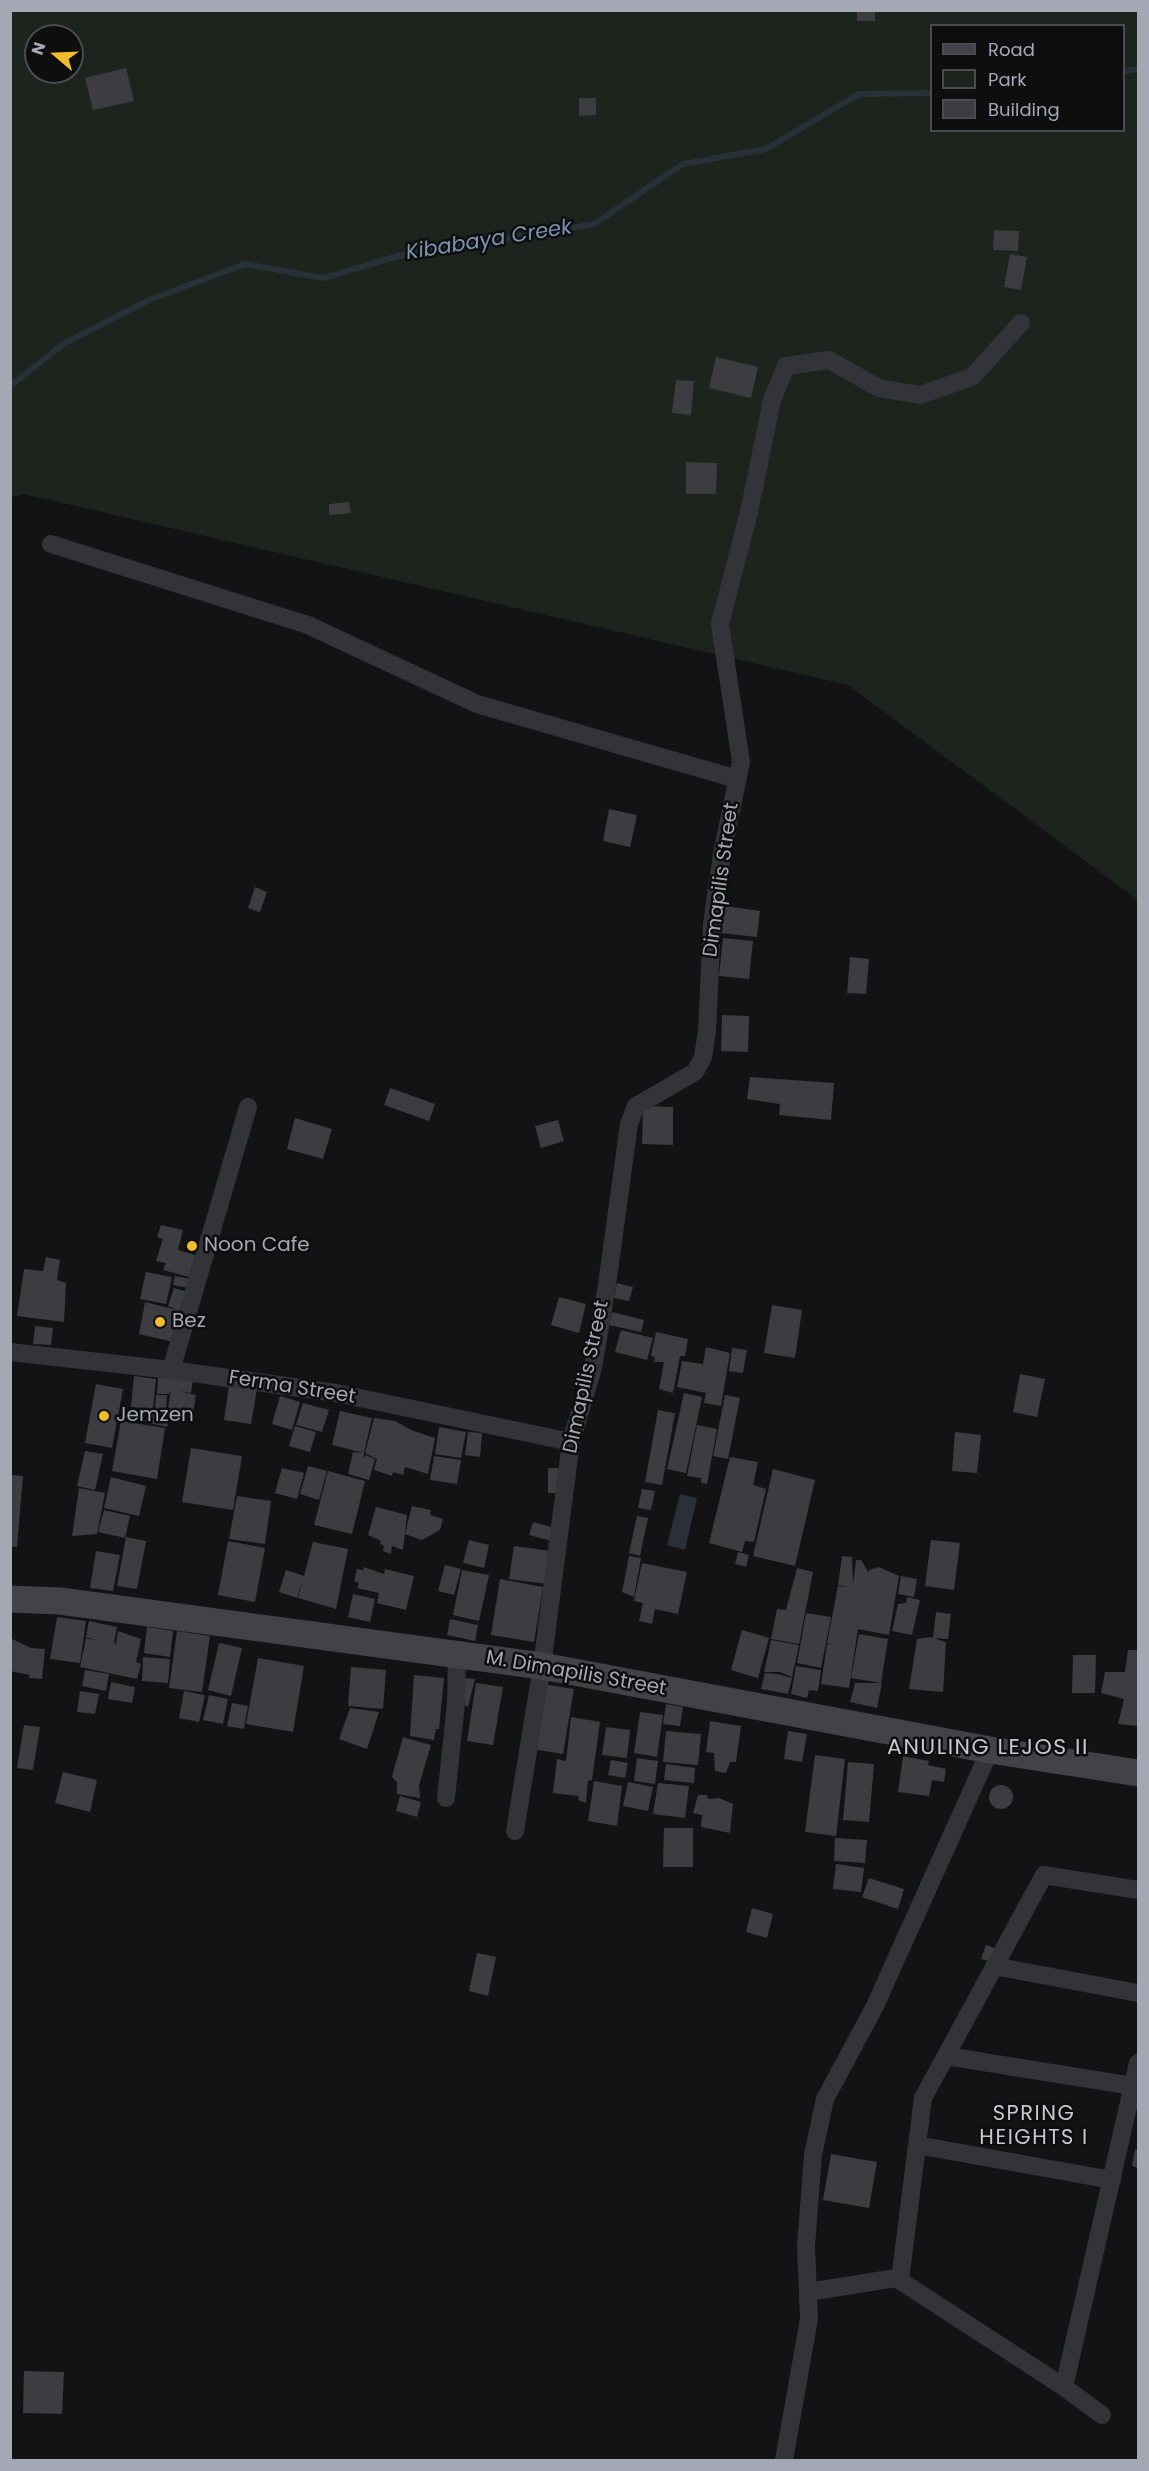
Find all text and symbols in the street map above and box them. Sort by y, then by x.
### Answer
north arrow [24,24,84,84]
legend [930,24,1125,132]
text: Road [988,37,1035,62]
text: N [26,39,51,58]
text: Park [988,67,1027,92]
text: Building [988,97,1060,122]
water label: Kibabaya Creek [404,215,574,267]
street label: Dimapilis Street [699,801,745,959]
place label: Noon Cafe [204,1234,310,1258]
marker: Noon Cafe [185,1239,199,1253]
street label: Dimapilis Street [559,1298,615,1456]
place label: Bez [172,1310,206,1334]
marker: Bez [153,1315,167,1329]
street label: Ferma Street [227,1366,357,1410]
place label: Jemzen [116,1404,194,1428]
marker: Jemzen [97,1409,111,1423]
street label: M. Dimapilis Street [484,1646,668,1702]
district label: ANULING LEJOS II [887,1735,1089,1761]
district label: SPRING HEIGHTS I [979,2102,1089,2152]

